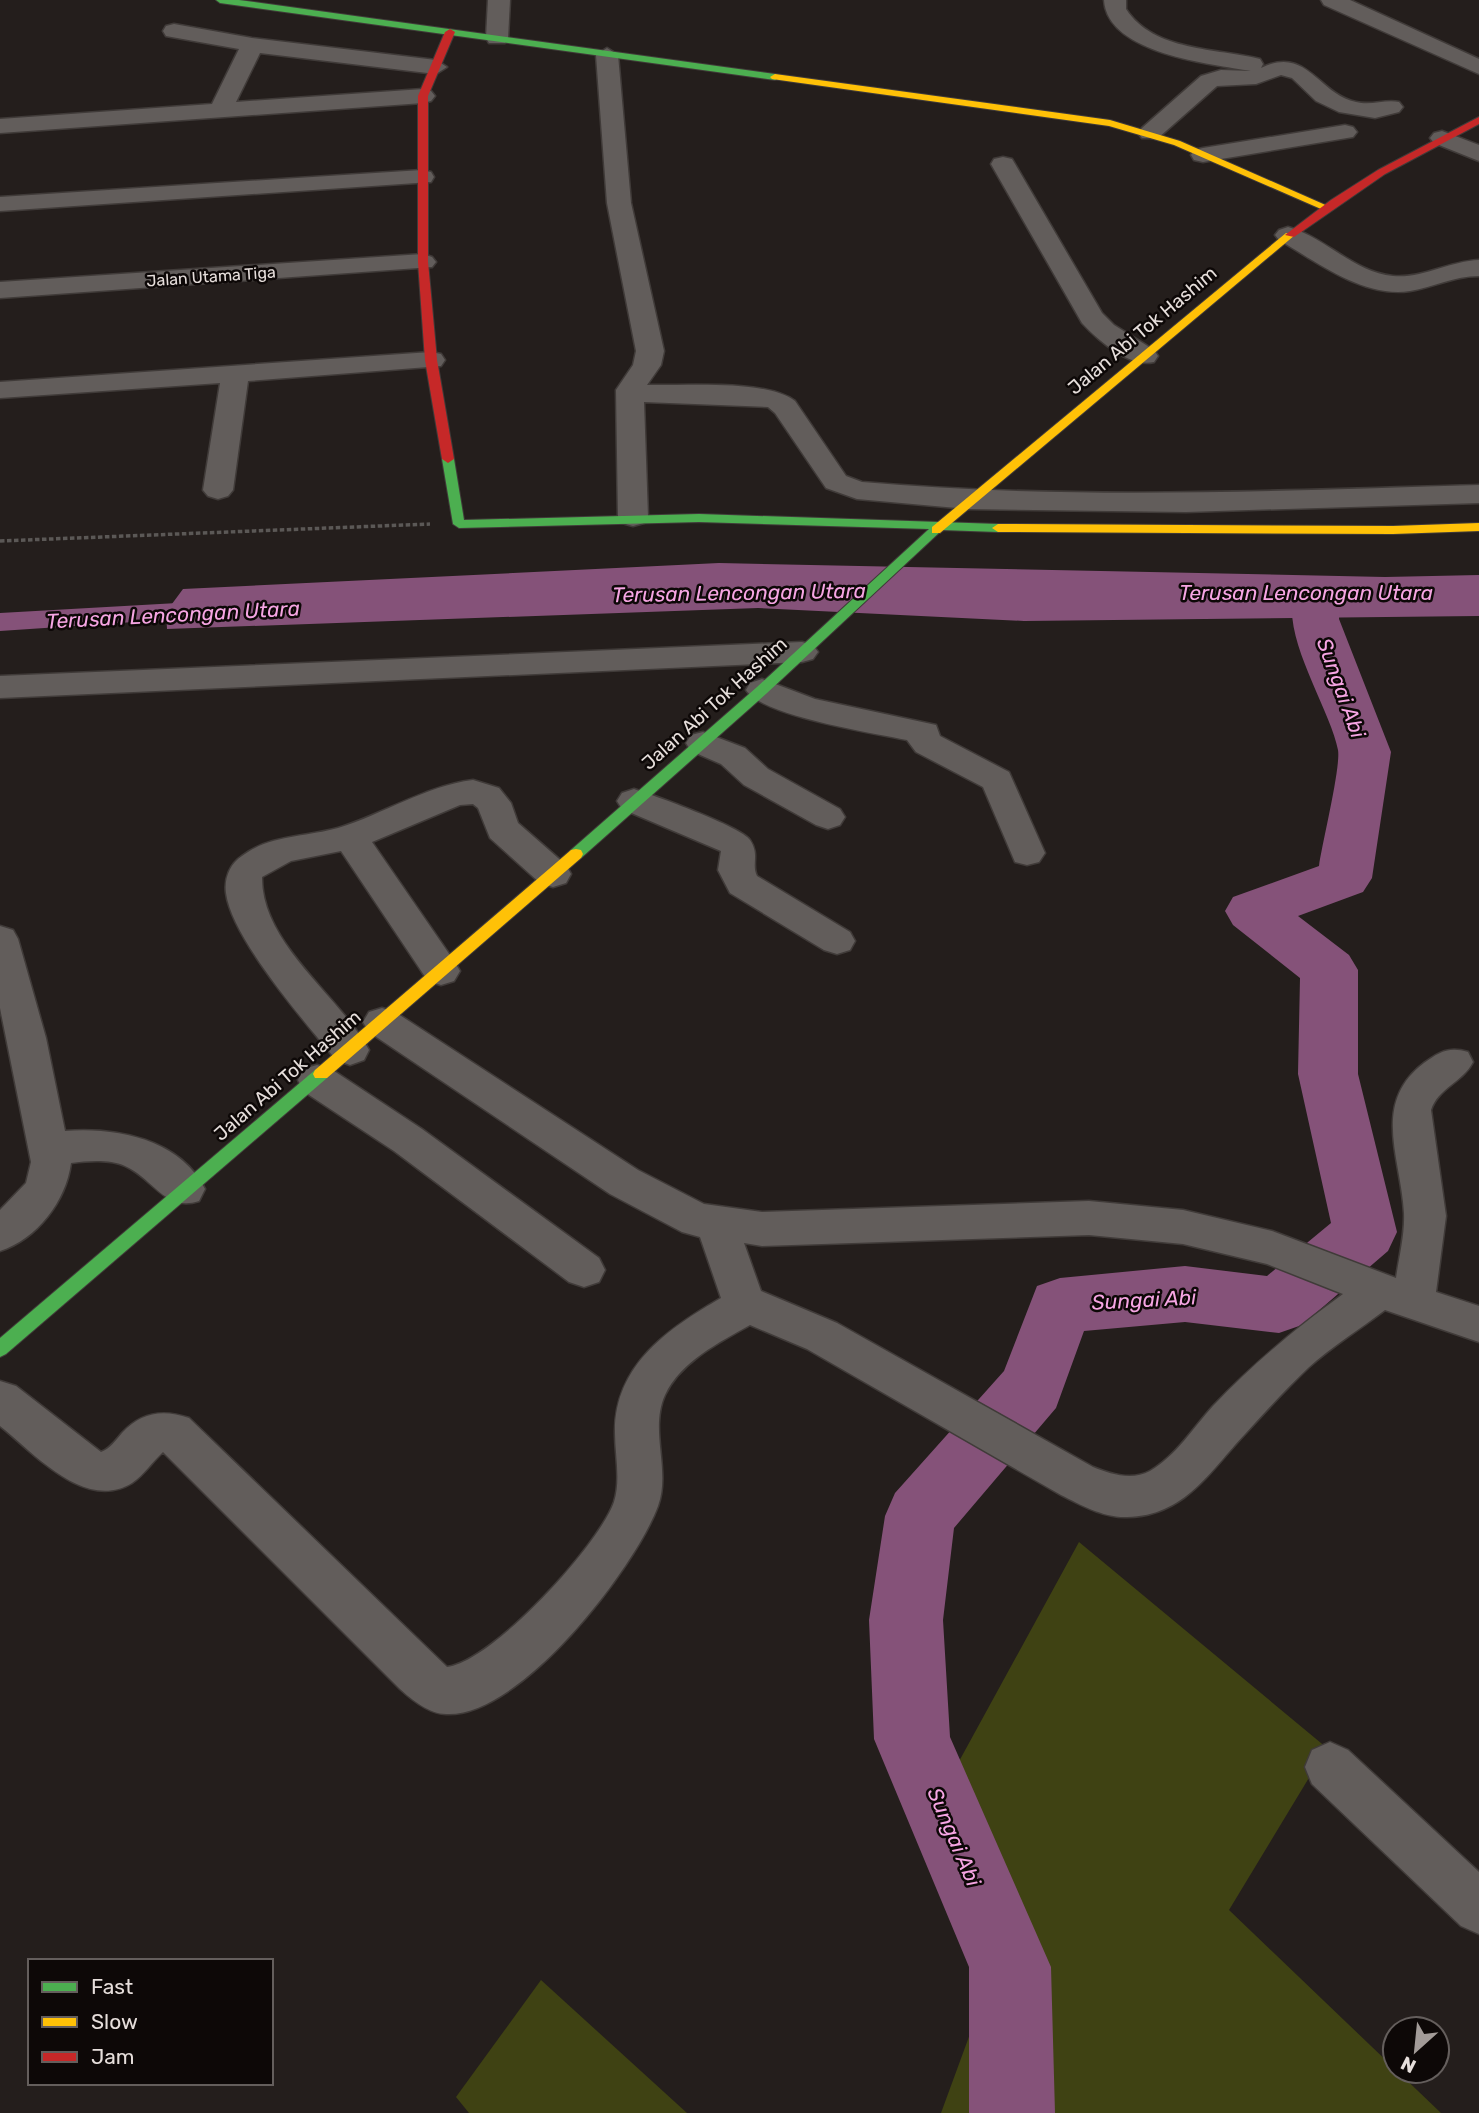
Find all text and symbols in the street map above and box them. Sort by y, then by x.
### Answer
street label: Jalan Abi Tok Hashim [1063,261,1221,399]
street label: Jalan Utama Tiga [146,263,276,290]
water label: Terusan Lencongan Utara [612,578,866,607]
water label: Terusan Lencongan Utara [1179,580,1433,605]
water label: Terusan Lencongan Utara [46,595,300,634]
street label: Jalan Abi Tok Hashim [637,632,792,775]
water label: Sungai Abi [1312,634,1371,742]
street label: Jalan Abi Tok Hashim [209,1005,366,1145]
water label: Sungai Abi [1091,1284,1198,1315]
water label: Sungai Abi [922,1784,987,1891]
legend [28,1959,273,2085]
text: Fast [91,1974,133,1999]
text: Slow [91,2009,138,2034]
north arrow [1381,2015,1451,2085]
text: Jam [91,2044,135,2069]
text: N [1397,2051,1420,2078]

